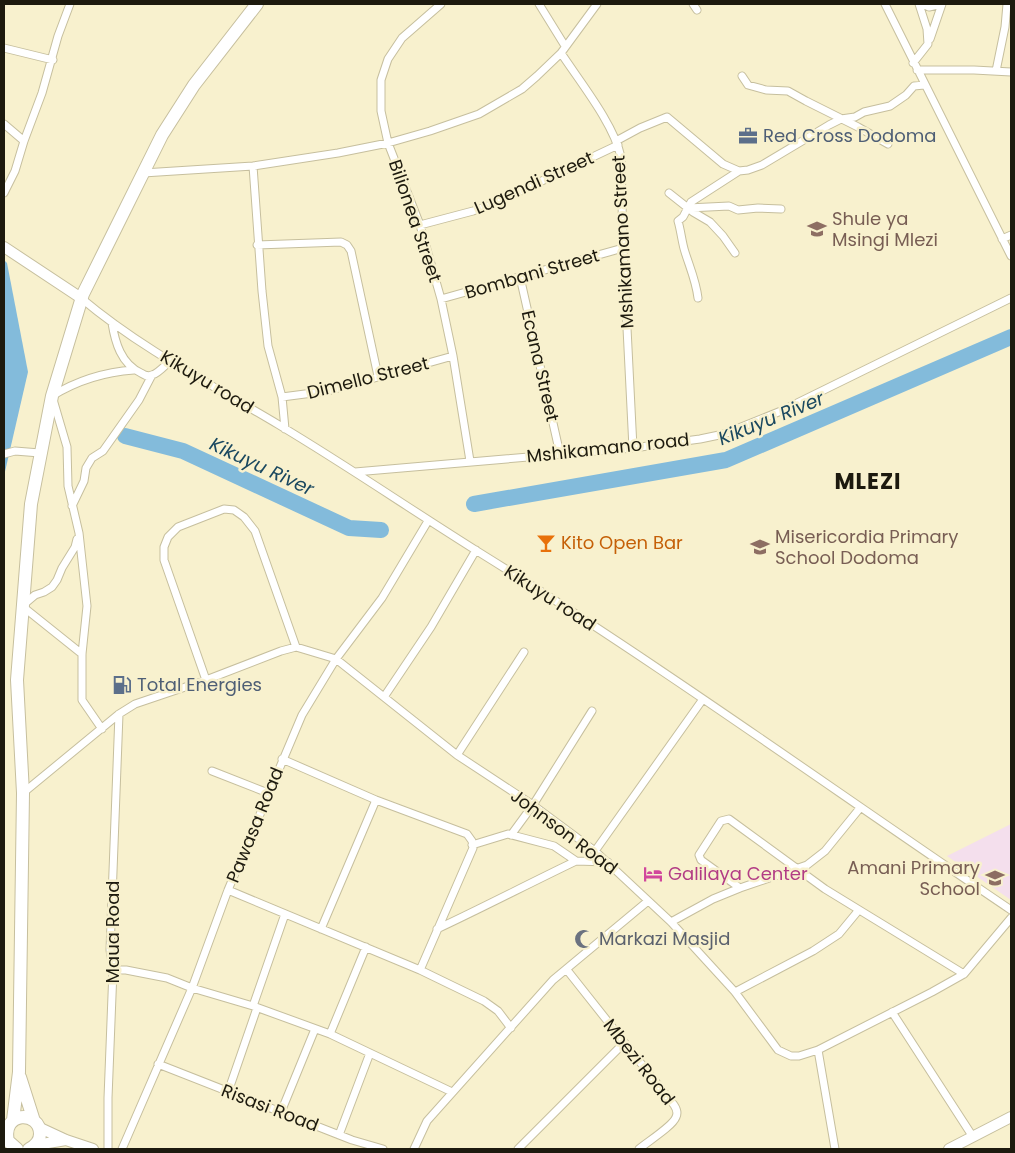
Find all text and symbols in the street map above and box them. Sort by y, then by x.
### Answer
place label: Red Cross Dodoma [763,123,936,148]
office icon: Red Cross Dodoma [737,125,759,147]
street label: Lugendi Street [470,145,597,220]
street label: Mshikamano Street [605,155,640,329]
street label: Bilionea Street [383,156,448,286]
place label: Shule ya Msingi Mlezi [832,206,938,252]
school or university icon: Shule ya Msingi Mlezi [806,218,828,240]
street label: Bombani Street [462,242,602,305]
street label: Ecana Street [516,308,565,424]
street label: Kikuyu road [156,344,259,419]
street label: Dimello Street [304,350,431,405]
water label: Kikuyu River [714,385,829,452]
street label: Mshikamano road [525,427,691,468]
water label: Kikuyu River [205,430,319,503]
district label: MLEZI [834,466,902,497]
place label: Misericordia Primary School Dodoma [775,524,958,570]
place label: Kito Open Bar [561,530,683,555]
bar icon: Kito Open Bar [535,532,557,554]
school or university icon: Misericordia Primary School Dodoma [749,536,771,558]
street label: Kikuyu road [499,558,601,637]
place label: Total Energies [137,672,262,697]
fuel station icon: Total Energies [111,674,133,696]
street label: Pawasa Road [220,763,289,886]
street label: Johnson Road [506,783,623,880]
place label: Amani Primary School [847,855,980,901]
place label: Galilaya Center [668,861,808,886]
hotel icon: Galilaya Center [642,863,664,885]
school or university icon: Amani Primary School [984,867,1006,889]
street label: Maua Road [100,881,125,983]
place label: Markazi Masjid [599,926,730,951]
mosque icon: Markazi Masjid [573,928,595,950]
street label: Mbezi Road [598,1013,681,1110]
street label: Risasi Road [218,1078,322,1138]

